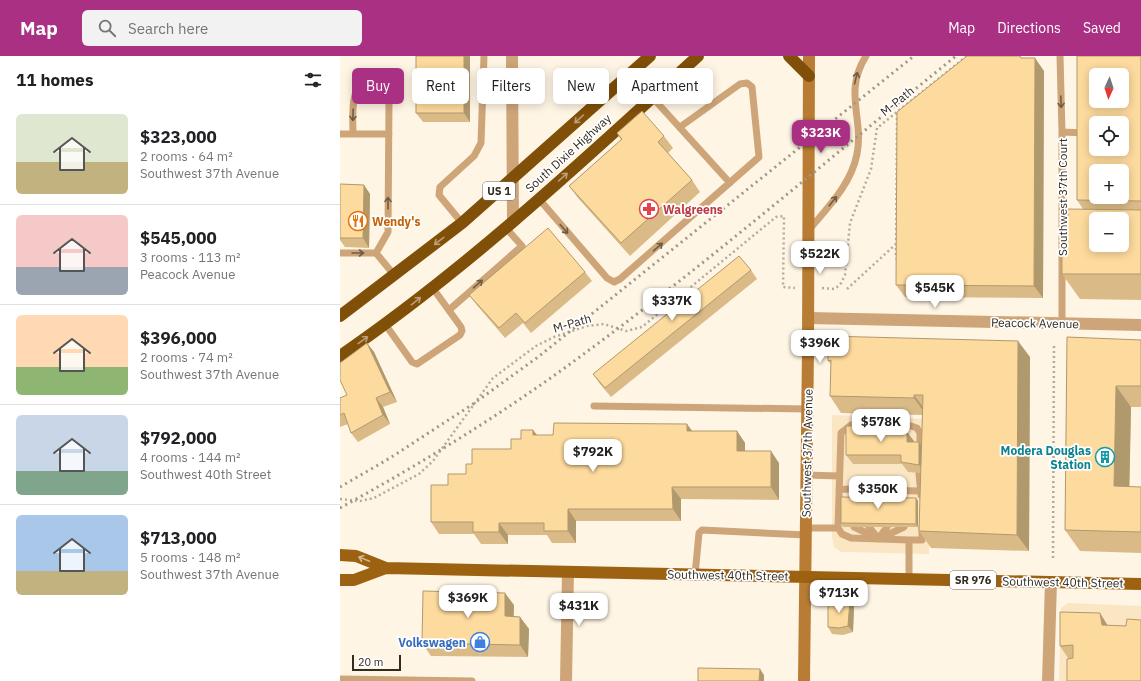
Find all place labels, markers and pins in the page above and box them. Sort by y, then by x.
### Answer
pin: $323K [793,120,849,154]
pharmacy icon: Walgreens [638,198,660,220]
place label: Walgreens [663,202,723,217]
restaurant icon: Wendy's [347,210,369,232]
place label: Wendy's [372,214,420,229]
pin: $522K [792,241,848,275]
pin: $545K [907,275,963,309]
pin: $337K [644,288,700,322]
pin: $396K [792,330,848,364]
pin: $578K [853,409,909,443]
pin: $792K [565,439,621,473]
place label: Modera Douglas Station [1001,443,1091,472]
building icon: Modera Douglas Station [1094,446,1116,468]
pin: $350K [850,476,906,510]
pin: $713K [811,580,867,614]
pin: $369K [440,585,496,619]
pin: $431K [551,593,607,627]
shop icon: Volkswagen [469,631,491,653]
place label: Volkswagen [398,635,466,650]

